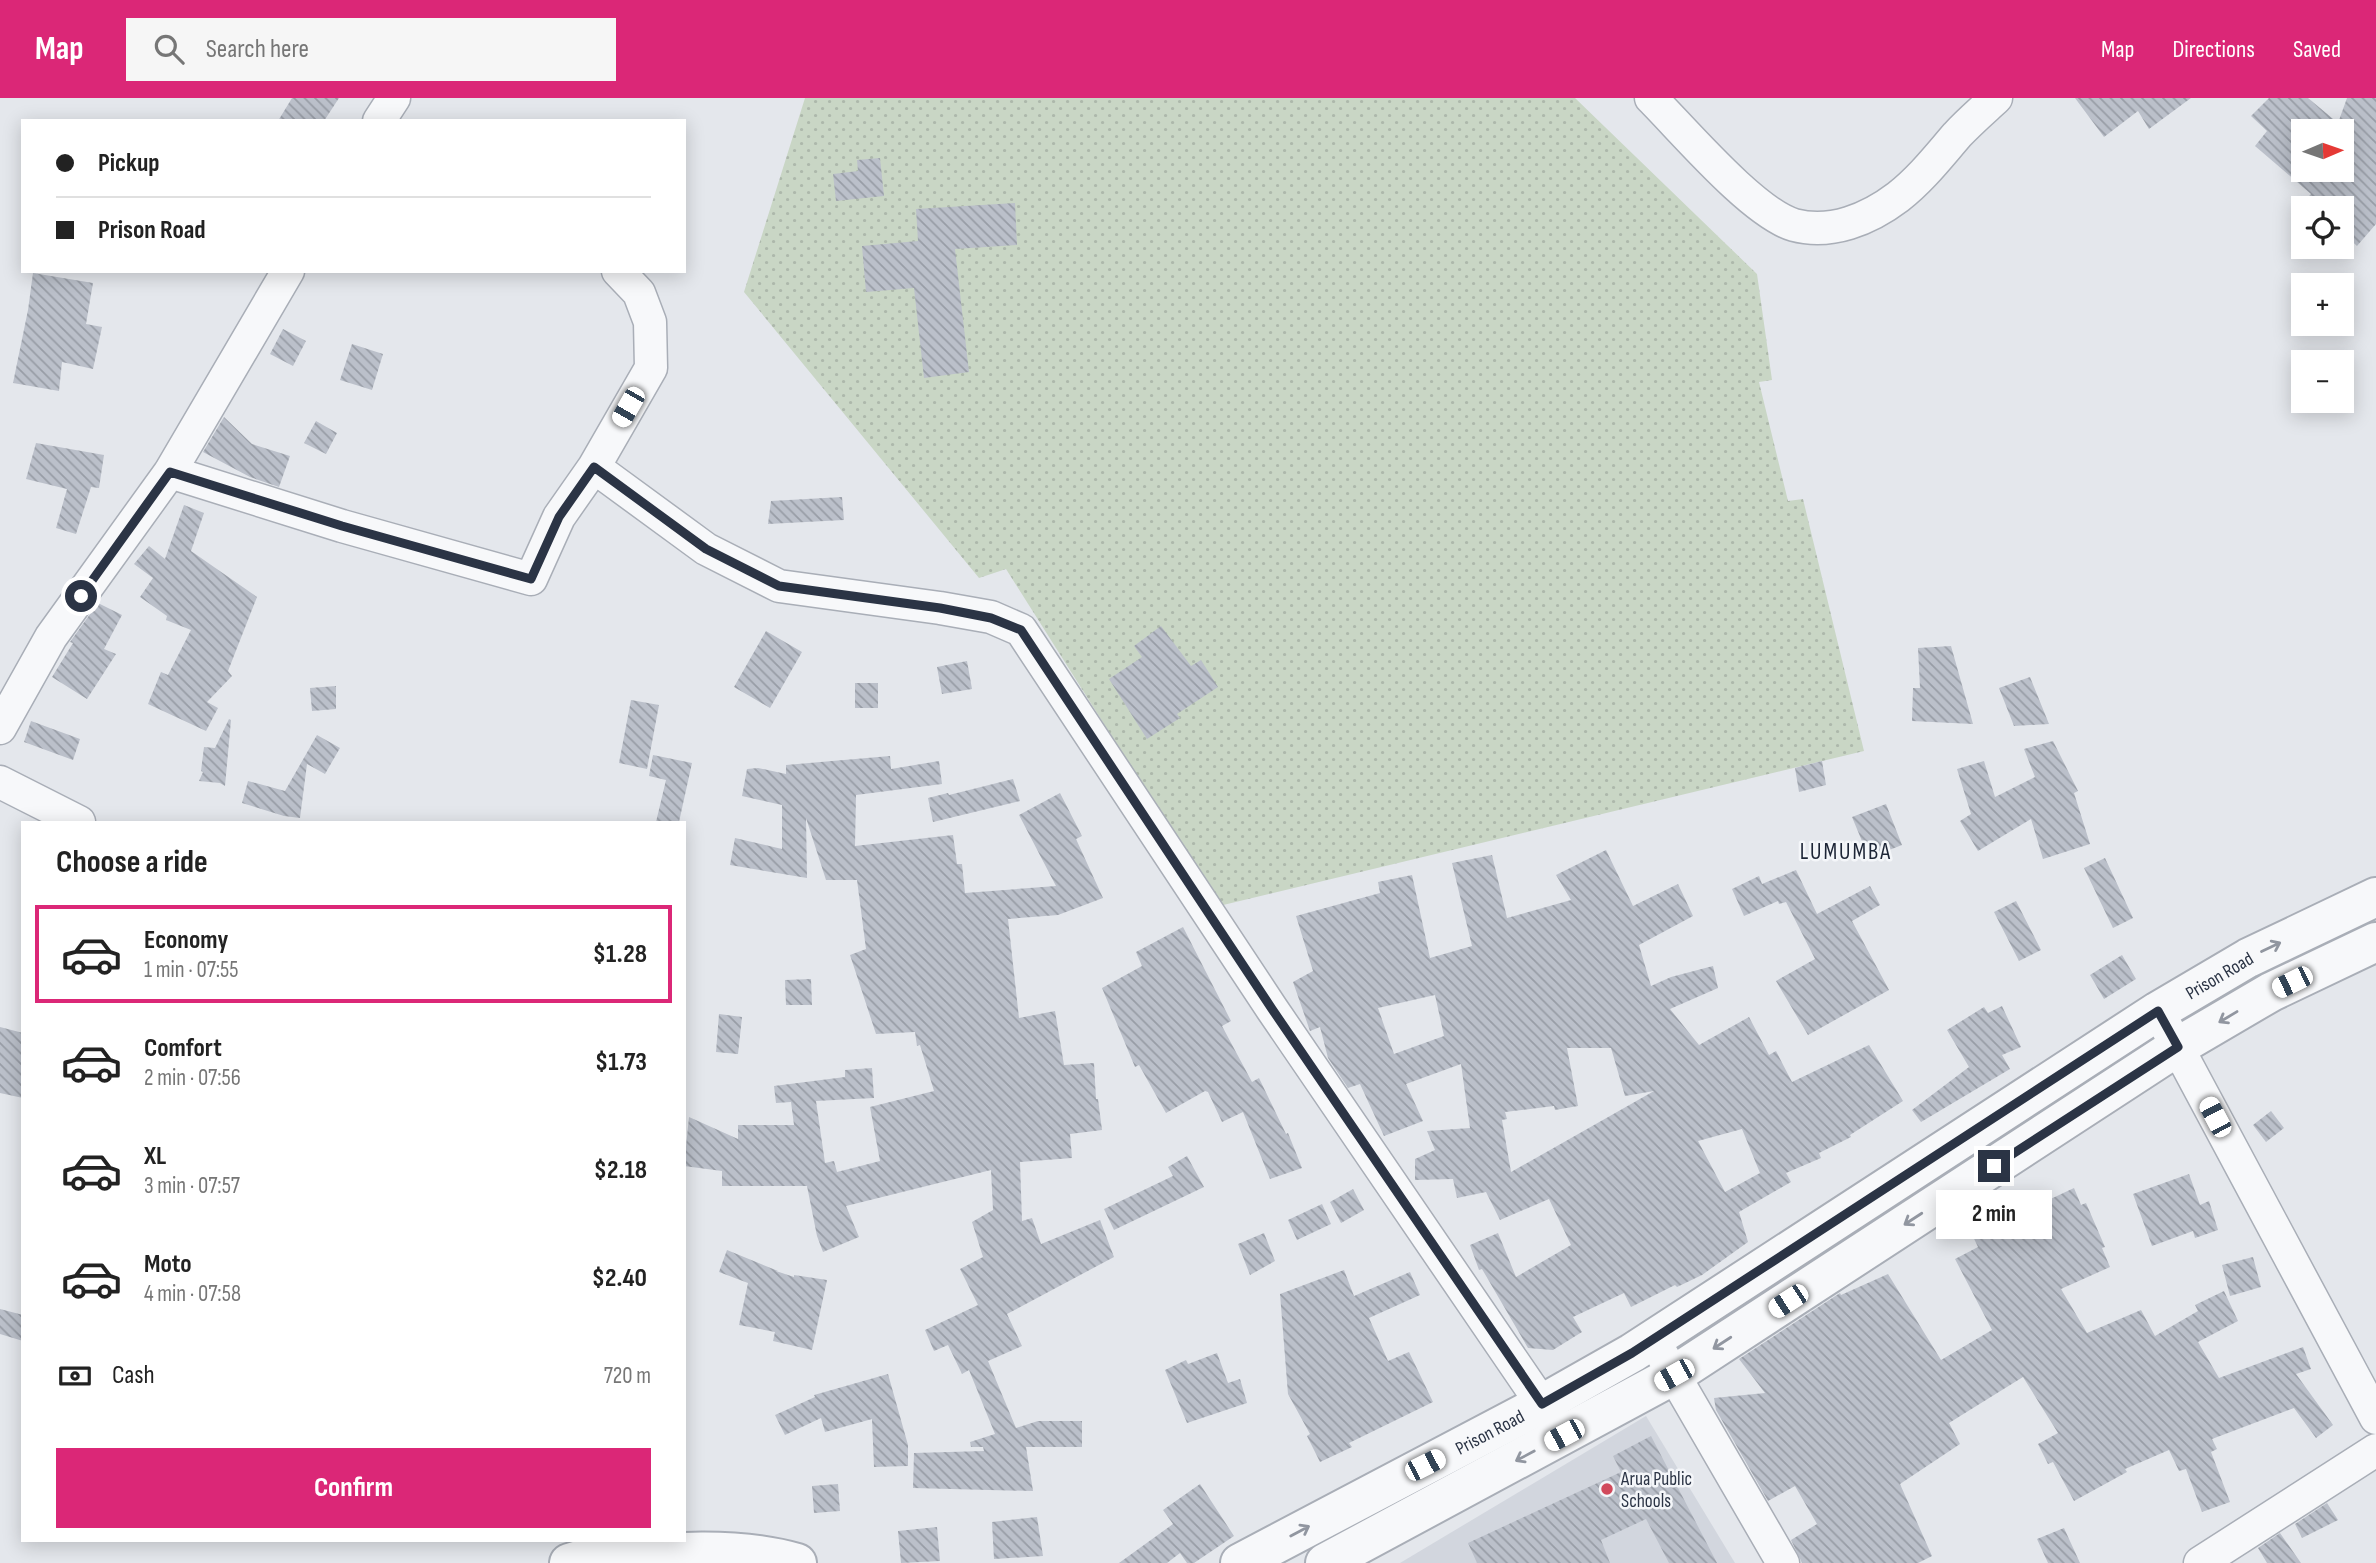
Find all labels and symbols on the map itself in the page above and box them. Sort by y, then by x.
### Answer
north arrow [2291,119,2354,182]
car [609,384,648,430]
route start [65,580,97,612]
district label: LUMUMBA [1800,838,1892,866]
one-way arrow [2260,940,2281,953]
street label: Prison Road [2182,947,2258,1005]
car [2269,963,2316,1001]
one-way arrow [2219,1010,2239,1024]
car [2196,1094,2235,1140]
route end [1978,1150,2010,1182]
callout: 2 min [1936,1190,2052,1240]
one-way arrow [1904,1212,1923,1227]
car [1765,1281,1812,1321]
one-way arrow [1713,1336,1732,1351]
car [1651,1356,1698,1394]
street label: Prison Road [1452,1405,1529,1461]
car [1541,1416,1588,1454]
car [1402,1446,1449,1484]
one-way arrow [1515,1450,1536,1464]
place label: Arua Public Schools [1620,1468,1692,1513]
marker: Arua Public Schools [1599,1481,1615,1497]
one-way arrow [1289,1524,1310,1537]

